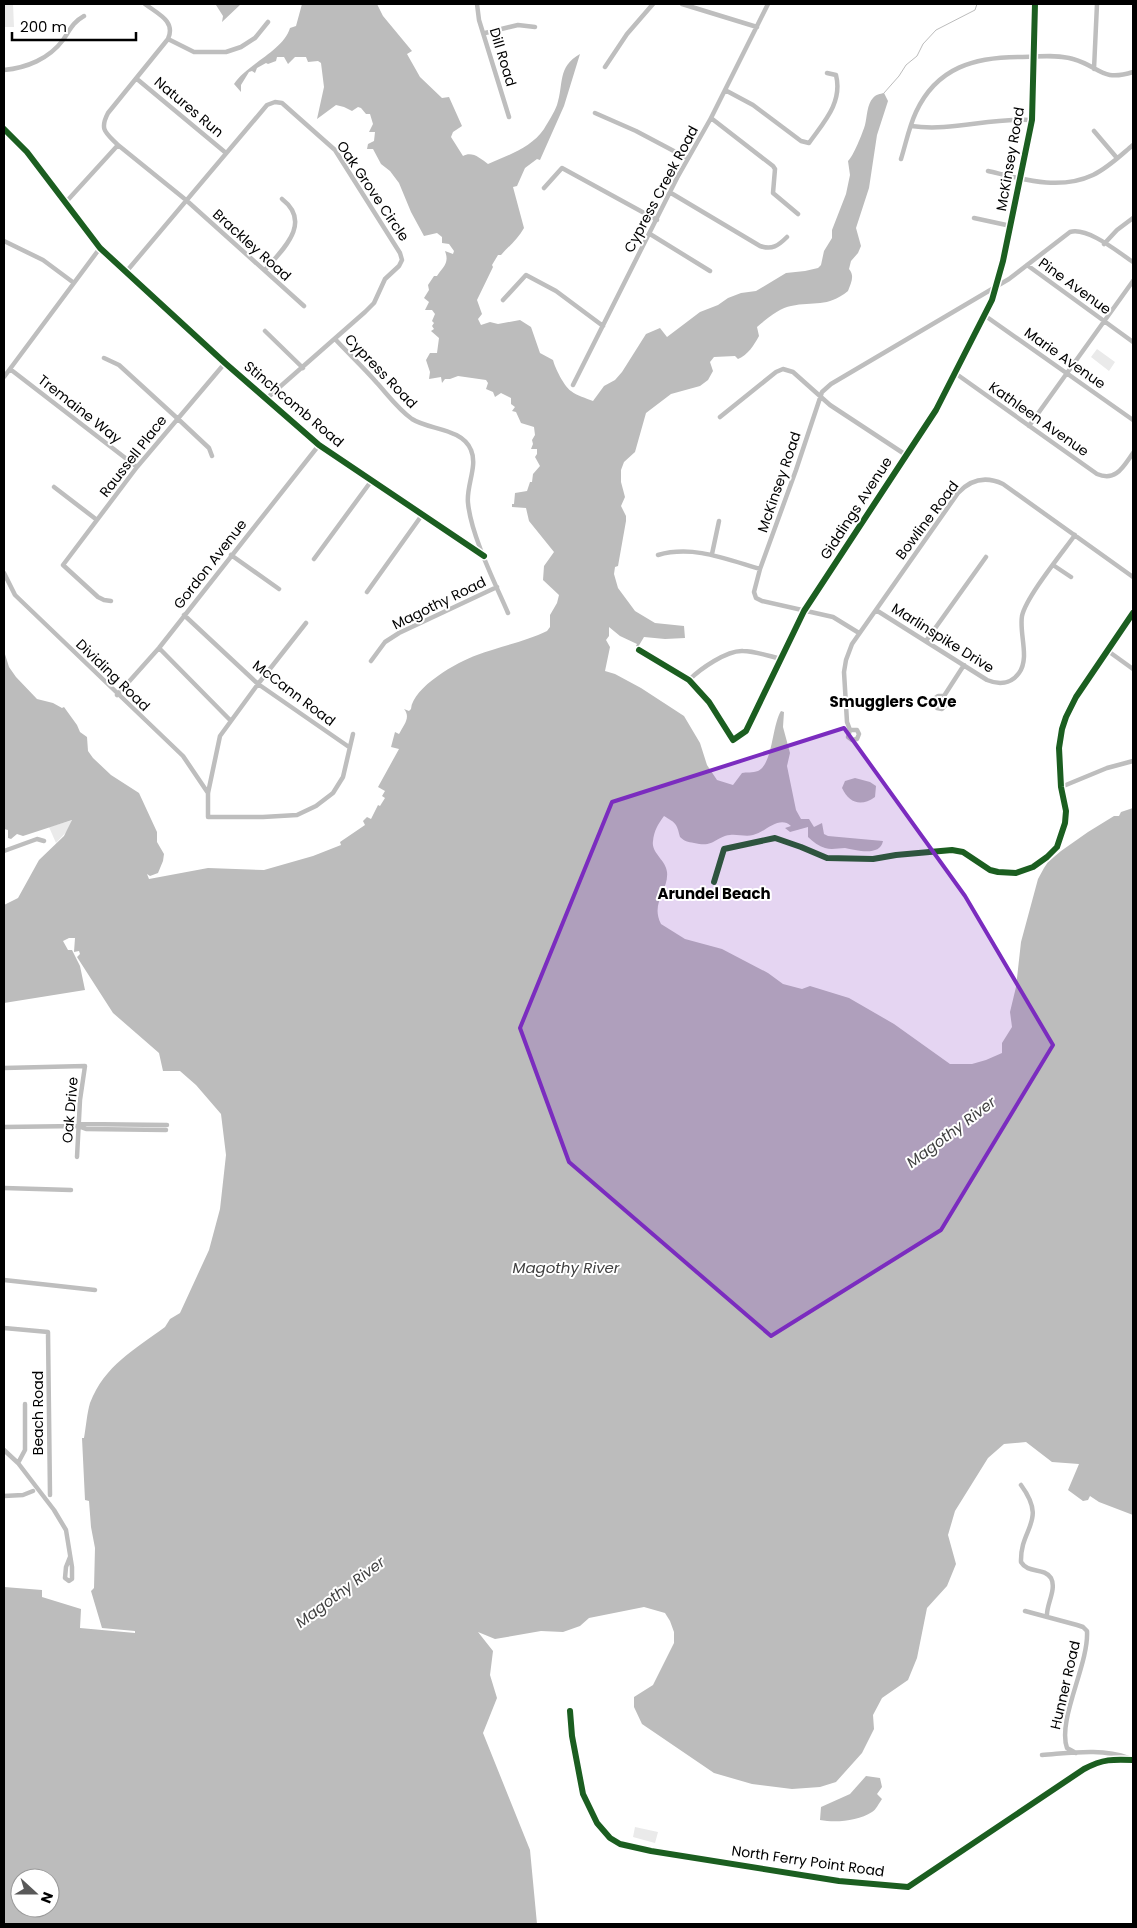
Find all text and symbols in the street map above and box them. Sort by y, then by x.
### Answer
scale bar [12,10,136,42]
text: 200 m [20,16,67,37]
street label: Dill Road [485,25,521,89]
street label: Natures Run [150,72,228,142]
street label: McKinsey Road [991,105,1029,213]
street label: Cypress Creek Road [619,122,703,256]
street label: Oak Grove Circle [332,137,414,245]
street label: Brackley Road [208,204,296,286]
street label: Pine Avenue [1035,253,1116,319]
street label: Marie Avenue [1020,323,1110,394]
street label: Cypress Road [340,329,422,413]
street label: Stinchcomb Road [240,356,348,452]
street label: Tremaine Way [34,370,126,448]
street label: Kathleen Avenue [985,377,1093,461]
street label: Raussell Place [95,411,172,501]
street label: McKinsey Road [752,429,806,535]
street label: Giddings Avenue [815,452,897,563]
street label: Bowline Road [891,477,963,563]
street label: Gordon Avenue [169,515,252,613]
street label: Magothy Road [389,572,489,634]
street label: Marlinspike Drive [888,598,998,678]
street label: Dividing Road [71,634,155,716]
street label: McCann Road [248,655,340,731]
district label: Smugglers Cove [830,691,956,712]
district label: Arundel Beach [657,883,771,904]
street label: Oak Drive [57,1076,83,1144]
water label: Magothy River [902,1091,1000,1173]
water label: Magothy River [513,1257,620,1278]
street label: Beach Road [28,1371,48,1455]
water label: Magothy River [291,1551,389,1633]
street label: Hunner Road [1045,1639,1085,1731]
street label: North Ferry Point Road [730,1840,886,1882]
north arrow [10,1868,60,1918]
text: N [36,1889,58,1906]

